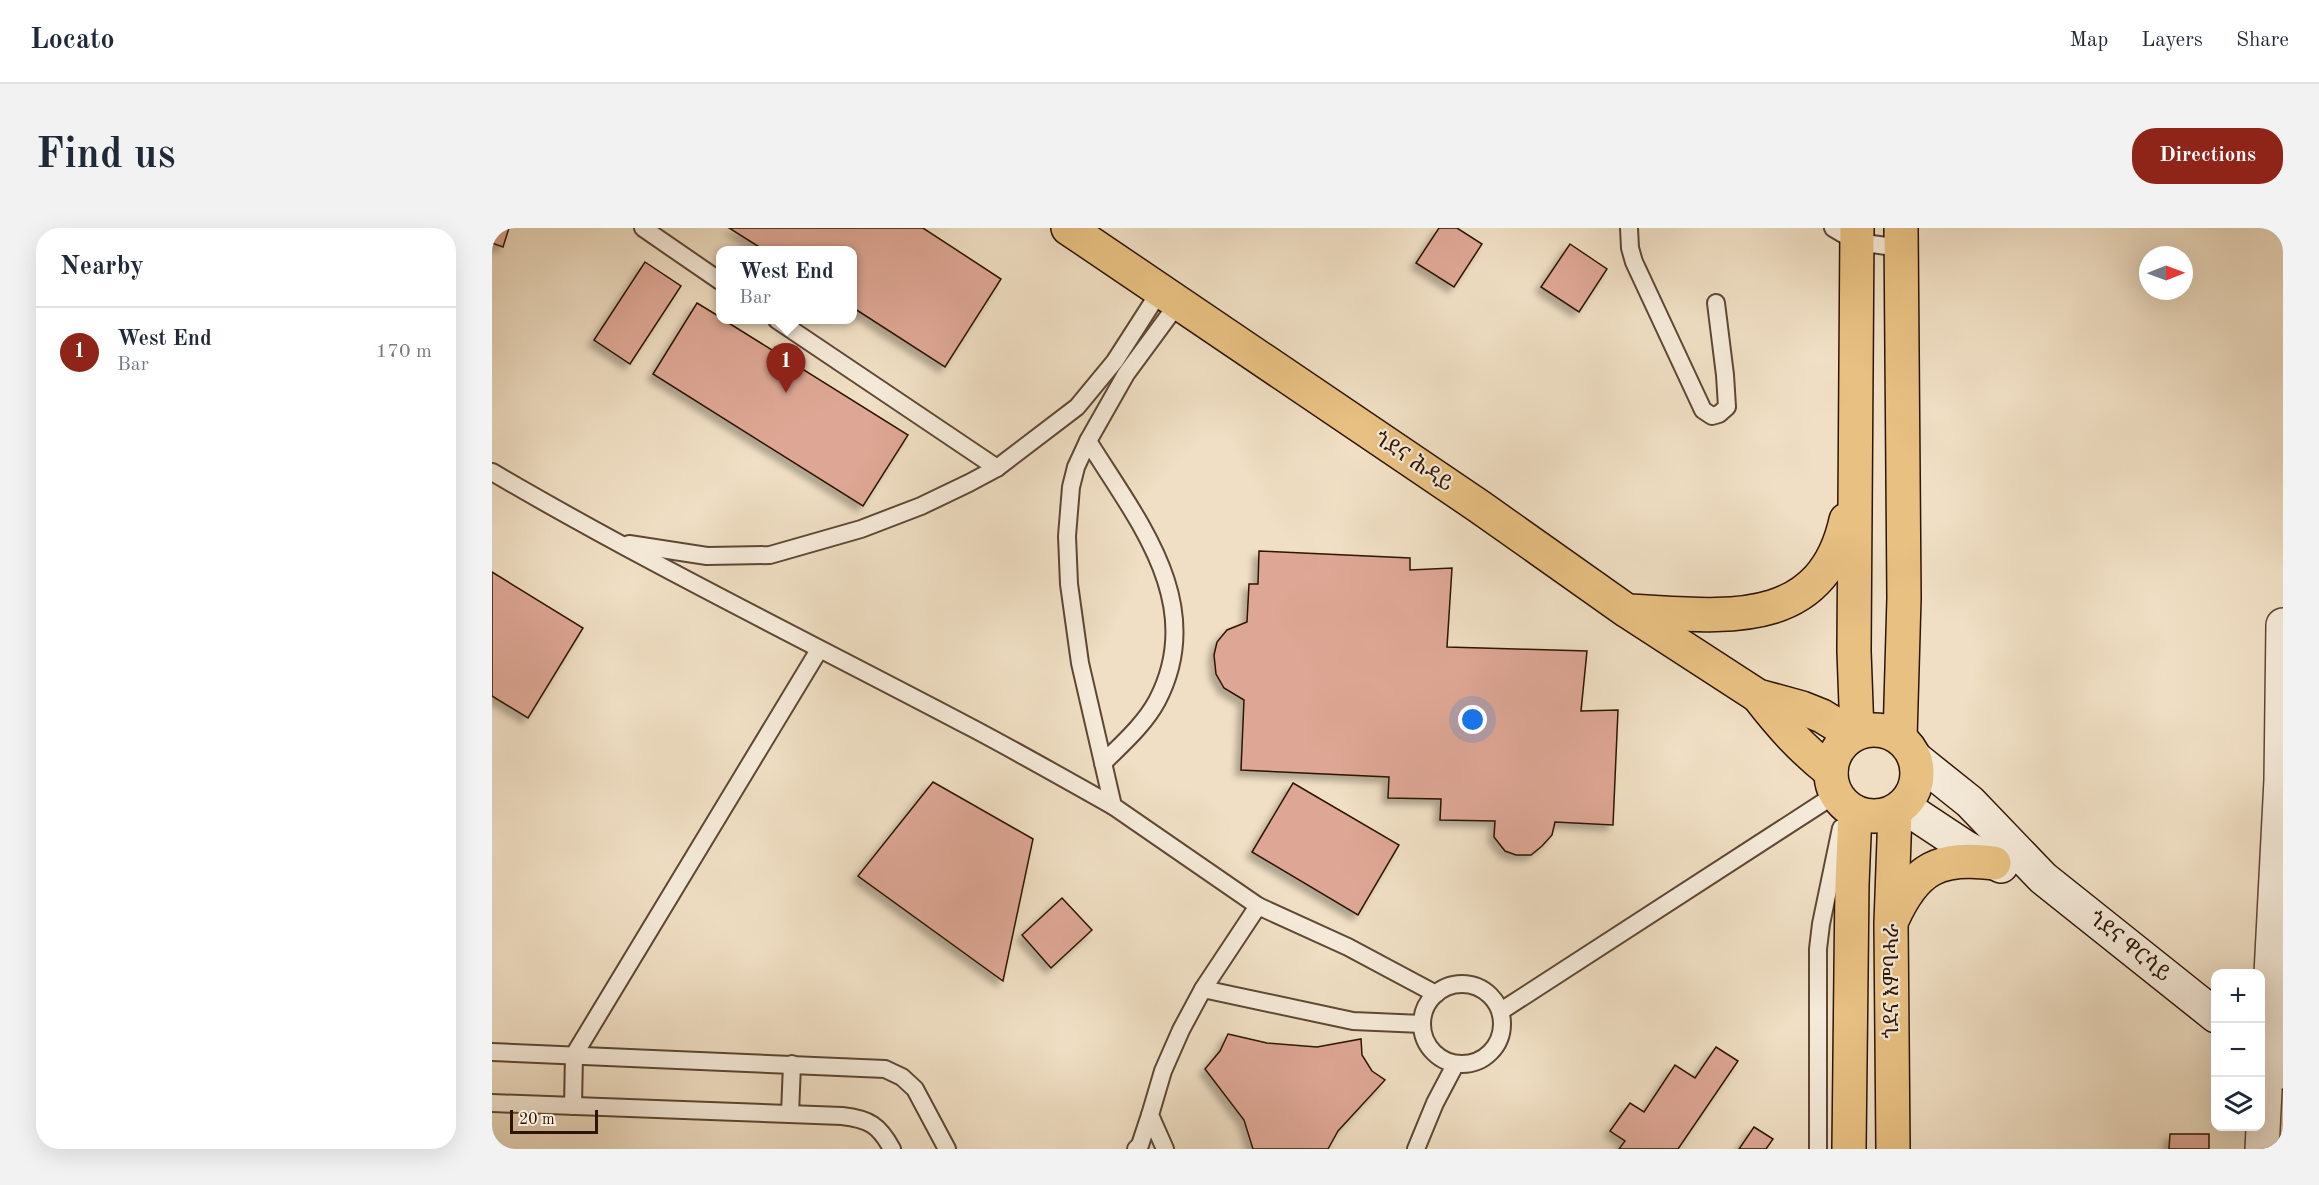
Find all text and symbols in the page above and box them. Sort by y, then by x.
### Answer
text: Locato [30,27,115,55]
text: Map [2069,30,2108,51]
text: Layers [2141,30,2203,51]
text: Share [2236,30,2289,51]
button: Directions [2132,128,2283,184]
text: Find us [36,135,175,177]
popup [716,246,857,324]
north arrow [2139,246,2193,300]
text: Nearby [60,254,144,280]
text: West End [739,261,834,283]
text: Bar [739,288,771,308]
text: West End [117,328,212,350]
text: 1 [74,342,85,362]
text: 170 m [376,342,432,362]
pin: 1 [766,344,806,393]
text: Bar [117,355,149,375]
street label: ጎደና ሕዳይ [1370,428,1456,496]
your location [1458,705,1487,734]
street label: ጎደና ዋርሳይ [2084,907,2174,986]
street label: ጎደና እምባሓራ [1881,923,1903,1039]
map controls [2211,969,2265,1131]
button: + [2211,969,2265,1023]
button: − [2211,1023,2265,1077]
button: layers [2211,1077,2265,1131]
scale bar [510,1107,598,1134]
text: 20 m [519,1112,555,1128]

